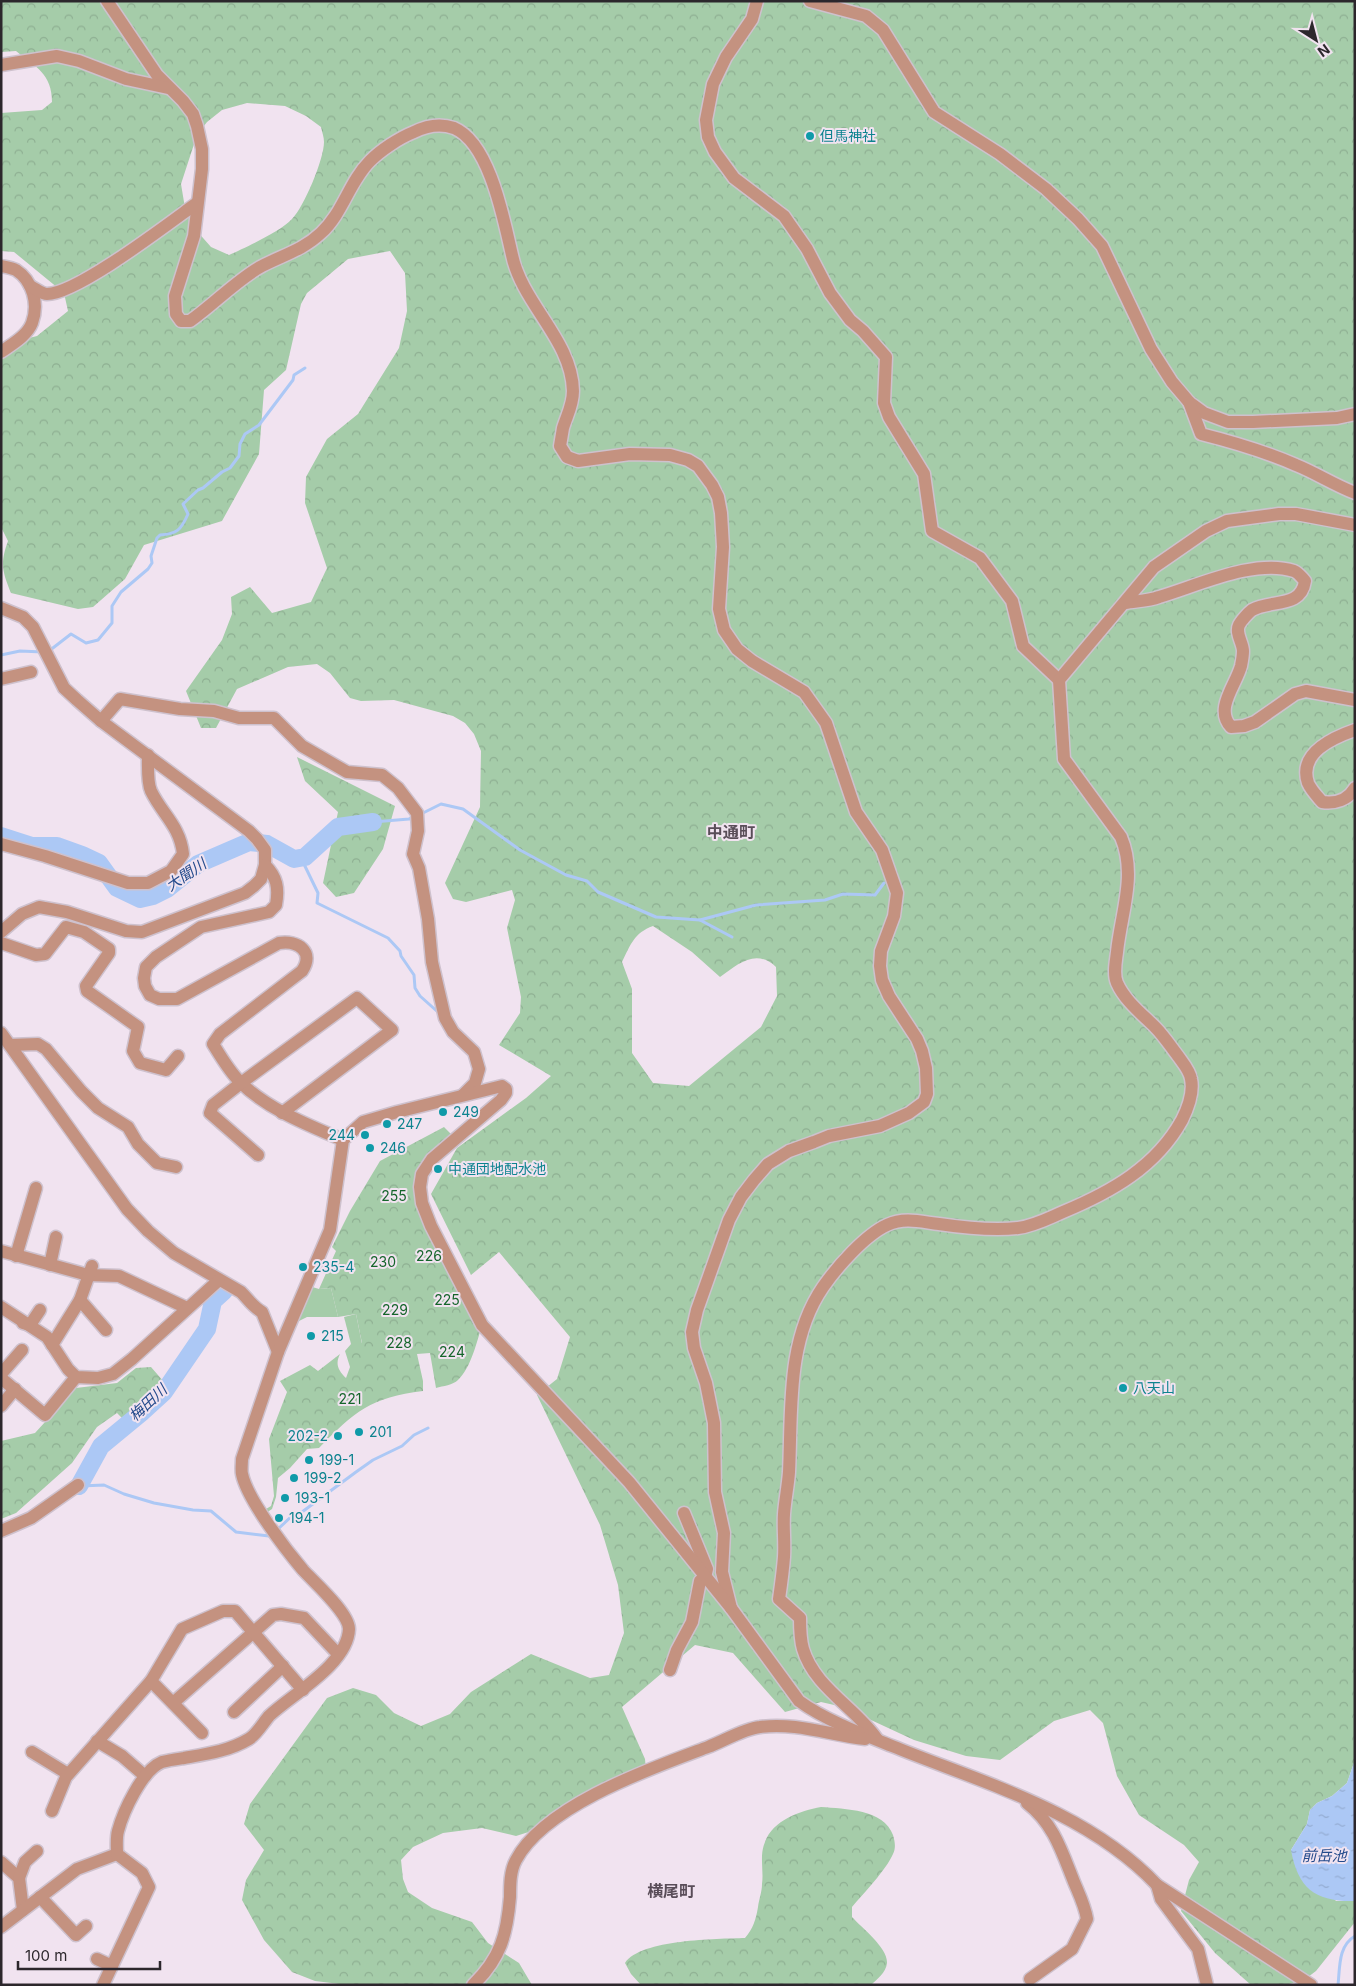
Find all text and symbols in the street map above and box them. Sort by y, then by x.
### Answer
north arrow [1291,15,1341,65]
text: N [1315,41,1333,61]
place label: 但馬神社 [820,127,876,144]
marker: 但馬神社 [804,130,816,142]
district label: 中通町 [707,822,755,842]
water label: 大聞川 [162,853,211,895]
place label: 249 [453,1103,479,1120]
marker: 249 [437,1106,449,1118]
place label: 247 [397,1115,422,1132]
marker: 247 [381,1118,393,1130]
place label: 244 [329,1126,355,1143]
marker: 244 [359,1129,371,1141]
place label: 246 [380,1139,406,1156]
marker: 246 [364,1142,376,1154]
place label: 中通団地配水池 [448,1160,546,1177]
marker: 中通団地配水池 [432,1163,444,1175]
park label: 255 [381,1187,407,1204]
park label: 226 [416,1247,442,1264]
park label: 230 [370,1253,396,1270]
place label: 235-4 [313,1258,354,1275]
marker: 235-4 [297,1261,309,1273]
park label: 225 [434,1291,460,1308]
park label: 229 [382,1301,408,1318]
place label: 215 [321,1327,344,1344]
marker: 215 [305,1330,317,1342]
park label: 228 [386,1334,412,1351]
park label: 224 [439,1343,465,1360]
water label: 梅田川 [125,1379,172,1425]
place label: 八天山 [1133,1379,1175,1396]
marker: 八天山 [1117,1382,1129,1394]
park label: 221 [339,1390,361,1407]
place label: 201 [369,1423,392,1440]
marker: 201 [353,1426,365,1438]
place label: 202-2 [288,1427,328,1444]
marker: 202-2 [332,1430,344,1442]
place label: 199-1 [319,1451,354,1468]
marker: 199-1 [303,1454,315,1466]
place label: 199-2 [304,1469,342,1486]
marker: 199-2 [288,1472,300,1484]
place label: 193-1 [295,1489,330,1506]
marker: 193-1 [279,1492,291,1504]
place label: 194-1 [289,1509,325,1526]
marker: 194-1 [273,1512,285,1524]
water label: 前岳池 [1301,1846,1348,1865]
district label: 横尾町 [647,1881,695,1901]
scale bar [18,1938,160,1970]
text: 100 m [25,1946,67,1965]

